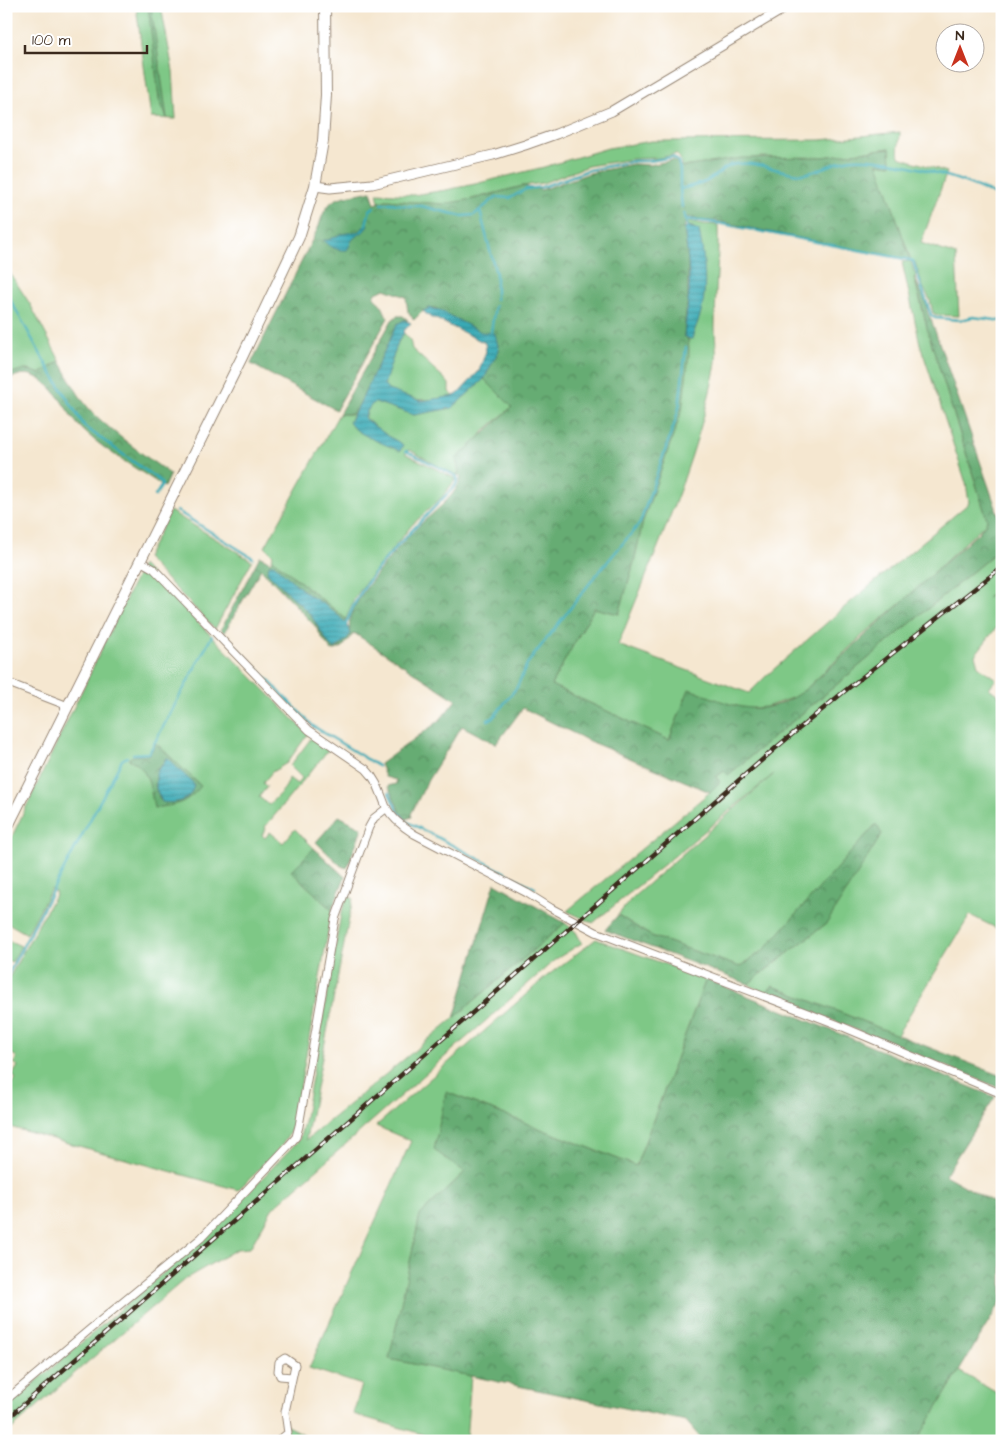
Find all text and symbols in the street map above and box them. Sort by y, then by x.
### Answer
scale bar [25,22,148,54]
north arrow [936,22,986,72]
text: N [956,26,965,46]
text: 100 m [32,30,71,51]

